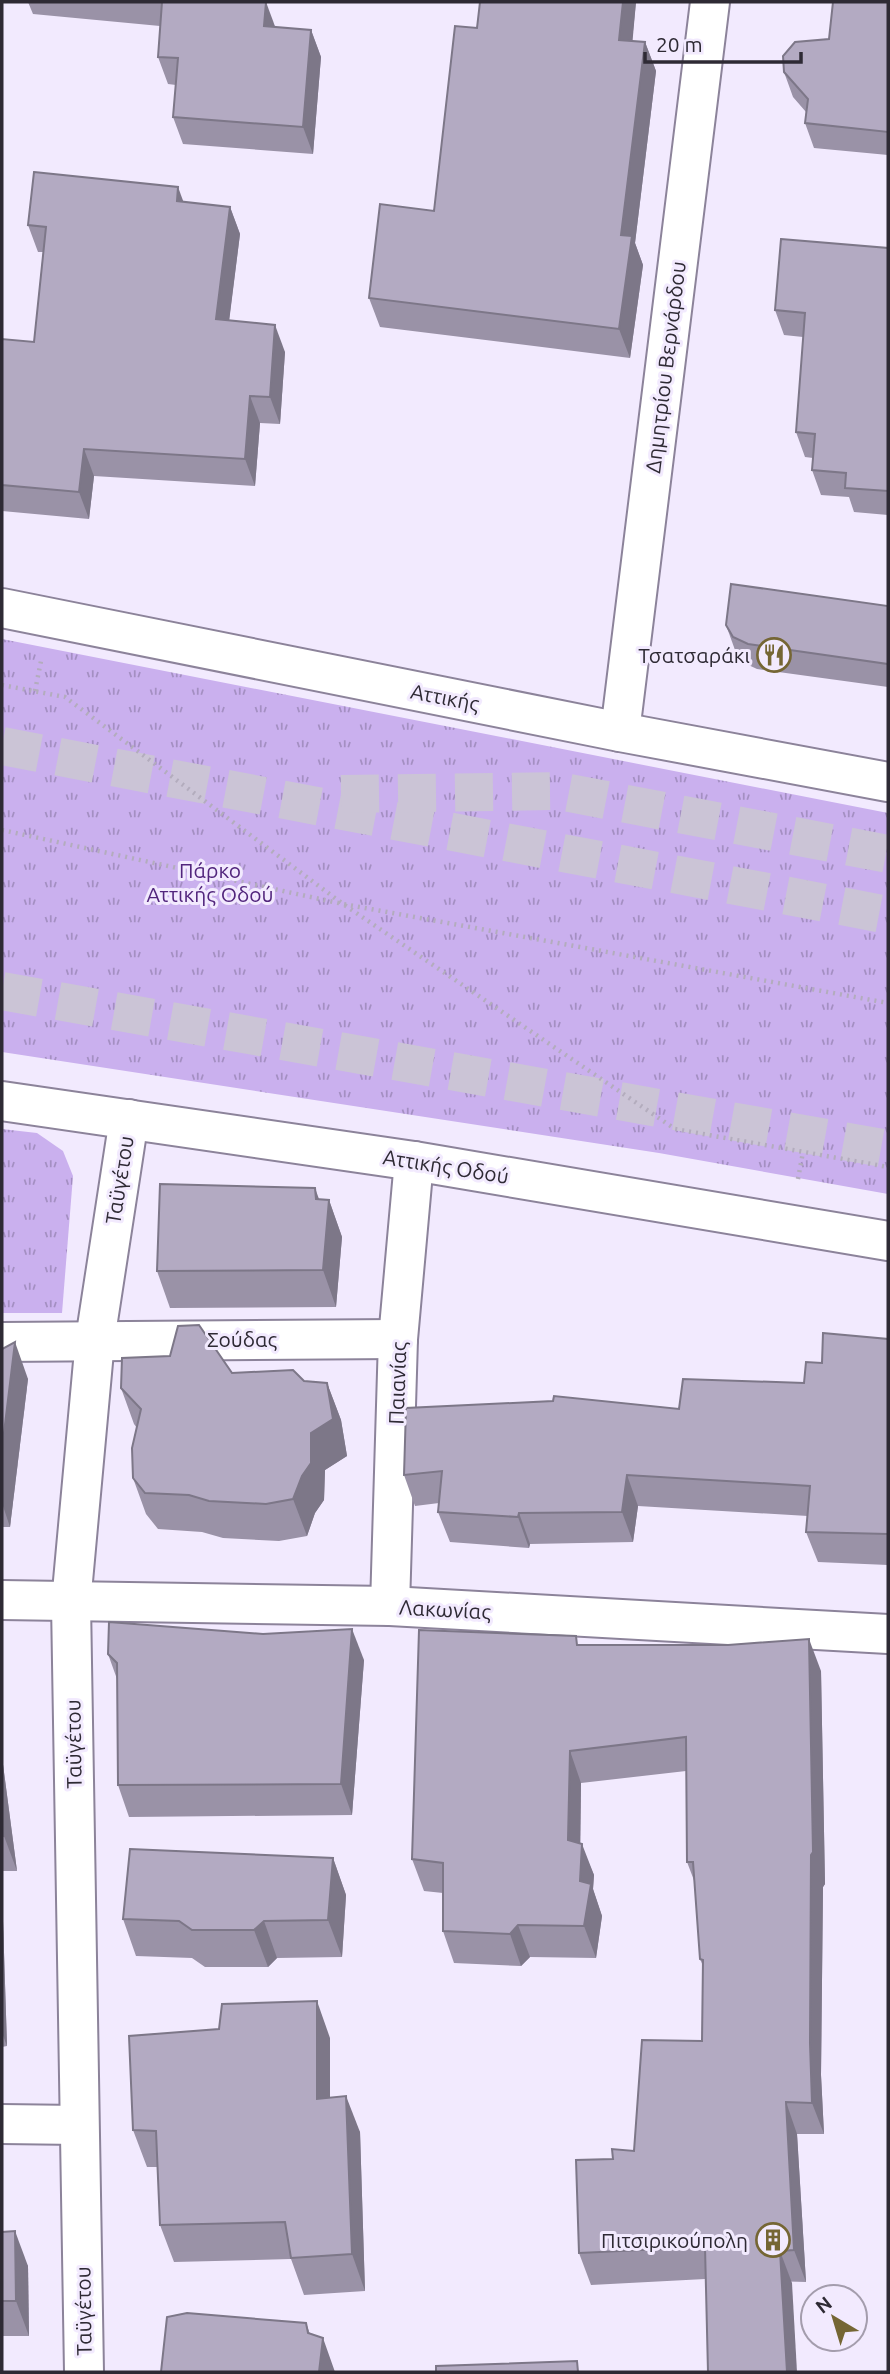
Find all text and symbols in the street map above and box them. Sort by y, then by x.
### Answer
scale bar [645,21,801,65]
text: 20 m [656,32,703,56]
street label: Δημητρίου Βερνάρδου [640,260,690,474]
restaurant icon: Τσατσαράκι [755,636,793,674]
place label: Τσατσαράκι [638,643,750,667]
street label: Αττικής [409,679,482,715]
park label: Πάρκο Αττικής Οδού [146,858,274,906]
street label: Ταϋγέτου [100,1134,138,1226]
street label: Αττικής Οδού [381,1144,511,1188]
street label: Σούδας [207,1327,278,1351]
street label: Παιανίας [384,1341,410,1425]
street label: Λακωνίας [399,1595,492,1623]
street label: Ταϋγέτου [60,1699,86,1789]
building icon: Πιτσιρικούπολη [754,2221,792,2259]
place label: Πιτσιρικούπολη [601,2228,748,2252]
street label: Ταϋγέτου [70,2266,96,2356]
north arrow [799,2283,869,2353]
text: N [811,2292,836,2318]

